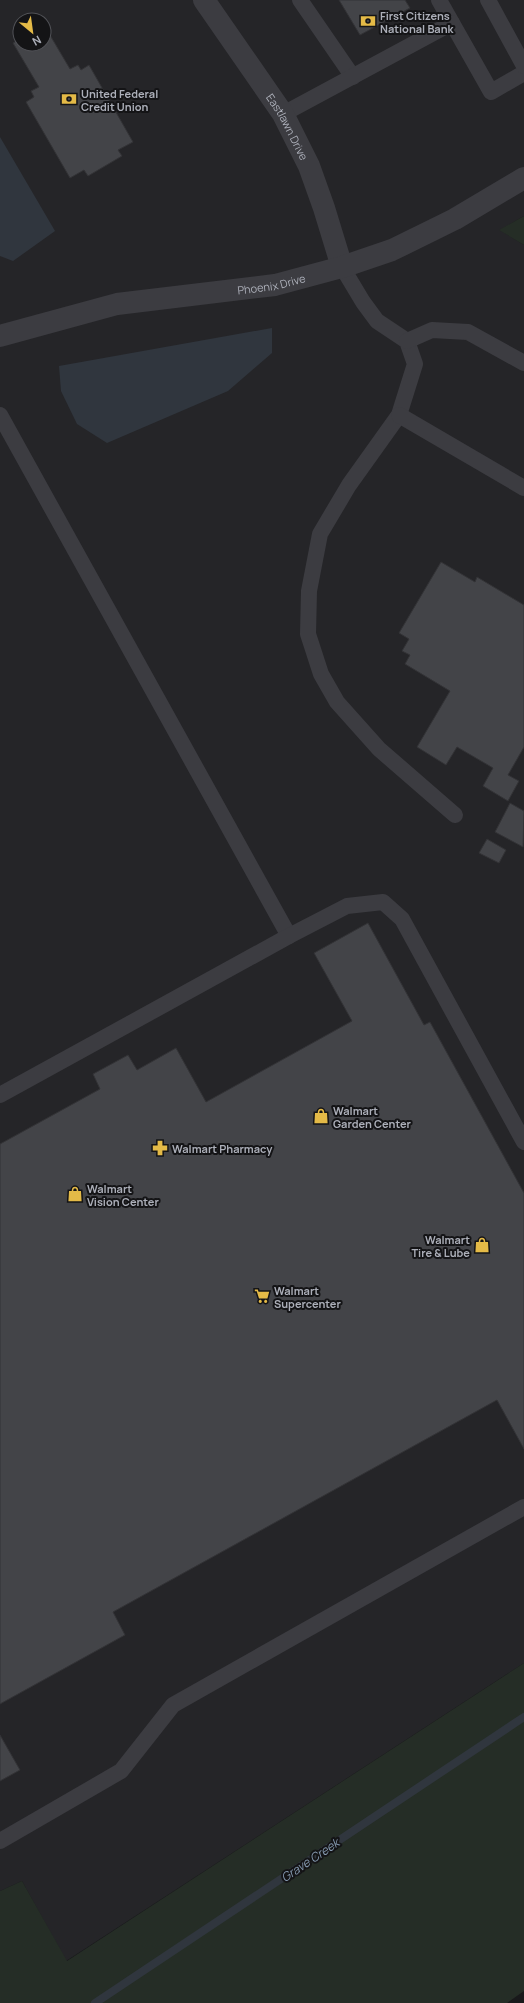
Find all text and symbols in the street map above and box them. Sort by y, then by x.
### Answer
place label: First Citizens National Bank [380,8,455,36]
north arrow [12,12,52,52]
bank icon: First Citizens National Bank [359,12,377,30]
text: N [30,33,44,50]
place label: United Federal Credit Union [81,86,158,114]
bank icon: United Federal Credit Union [60,90,78,108]
street label: Eastlawn Drive [263,90,312,163]
street label: Phoenix Drive [237,270,307,297]
place label: Walmart Garden Center [333,1103,412,1131]
shop icon: Walmart Garden Center [312,1107,330,1125]
pharmacy icon: Walmart Pharmacy [151,1139,169,1157]
place label: Walmart Pharmacy [172,1141,273,1156]
place label: Walmart Vision Center [87,1181,159,1209]
shop icon: Walmart Vision Center [66,1185,84,1203]
place label: Walmart Tire & Lube [411,1232,470,1260]
shop icon: Walmart Tire & Lube [473,1236,491,1254]
place label: Walmart Supercenter [274,1283,341,1311]
supermarket icon: Walmart Supercenter [253,1287,271,1305]
water label: Grave Creek [277,1833,344,1886]

